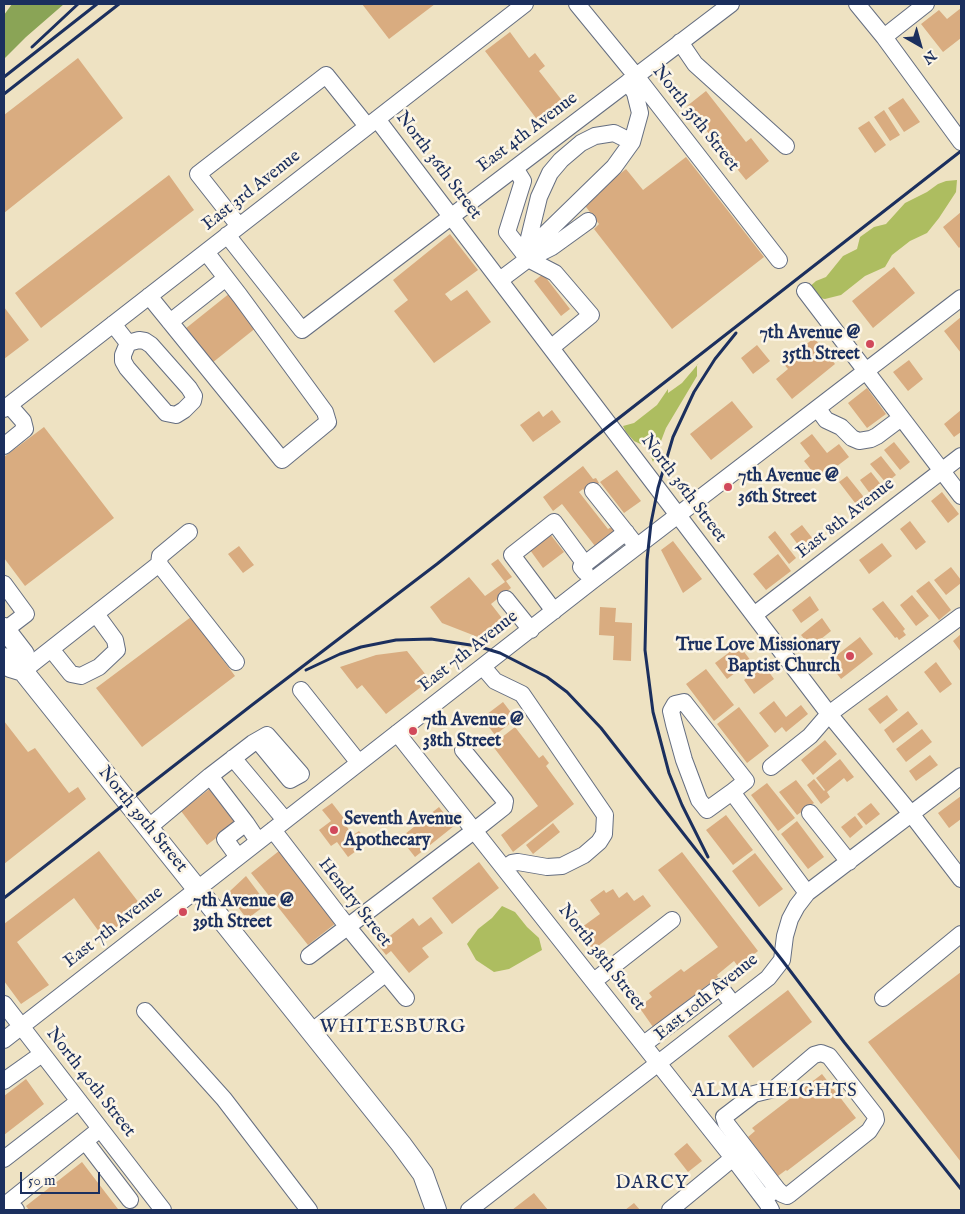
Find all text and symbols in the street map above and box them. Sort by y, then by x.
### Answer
north arrow [895,20,945,70]
text: N [919,46,940,68]
street label: North 35th Street [647,62,743,176]
street label: East 4th Avenue [474,88,582,178]
street label: North 36th Street [390,108,486,224]
street label: East 3rd Avenue [199,146,305,236]
place label: 7th Avenue @ 35th Street [759,323,860,366]
marker: 7th Avenue @ 35th Street [864,338,876,350]
street label: North 36th Street [635,431,731,547]
place label: 7th Avenue @ 36th Street [738,466,839,508]
street label: East 8th Avenue [793,474,899,564]
marker: 7th Avenue @ 36th Street [722,481,734,493]
street label: East 7th Avenue [415,607,523,697]
place label: True Love Missionary Baptist Church [676,635,840,678]
marker: True Love Missionary Baptist Church [844,650,856,662]
place label: 7th Avenue @ 38th Street [423,710,524,752]
marker: 7th Avenue @ 38th Street [407,725,419,737]
street label: North 39th Street [93,763,191,877]
place label: Seventh Avenue Apothecary [344,809,462,852]
marker: Seventh Avenue Apothecary [328,824,340,836]
street label: Hendry Street [313,854,395,952]
street label: East 7th Avenue [60,883,168,973]
place label: 7th Avenue @ 39th Street [193,891,294,934]
street label: North 38th Street [553,900,649,1016]
marker: 7th Avenue @ 39th Street [177,906,189,918]
street label: East 10th Avenue [651,950,763,1046]
district label: WHITESBURG [318,1017,468,1039]
street label: North 40th Street [41,1024,139,1142]
district label: ALMA HEIGHTS [691,1081,859,1103]
scale bar [22,1162,102,1194]
text: 50 m [28,1171,56,1190]
district label: DARCY [615,1173,689,1195]

